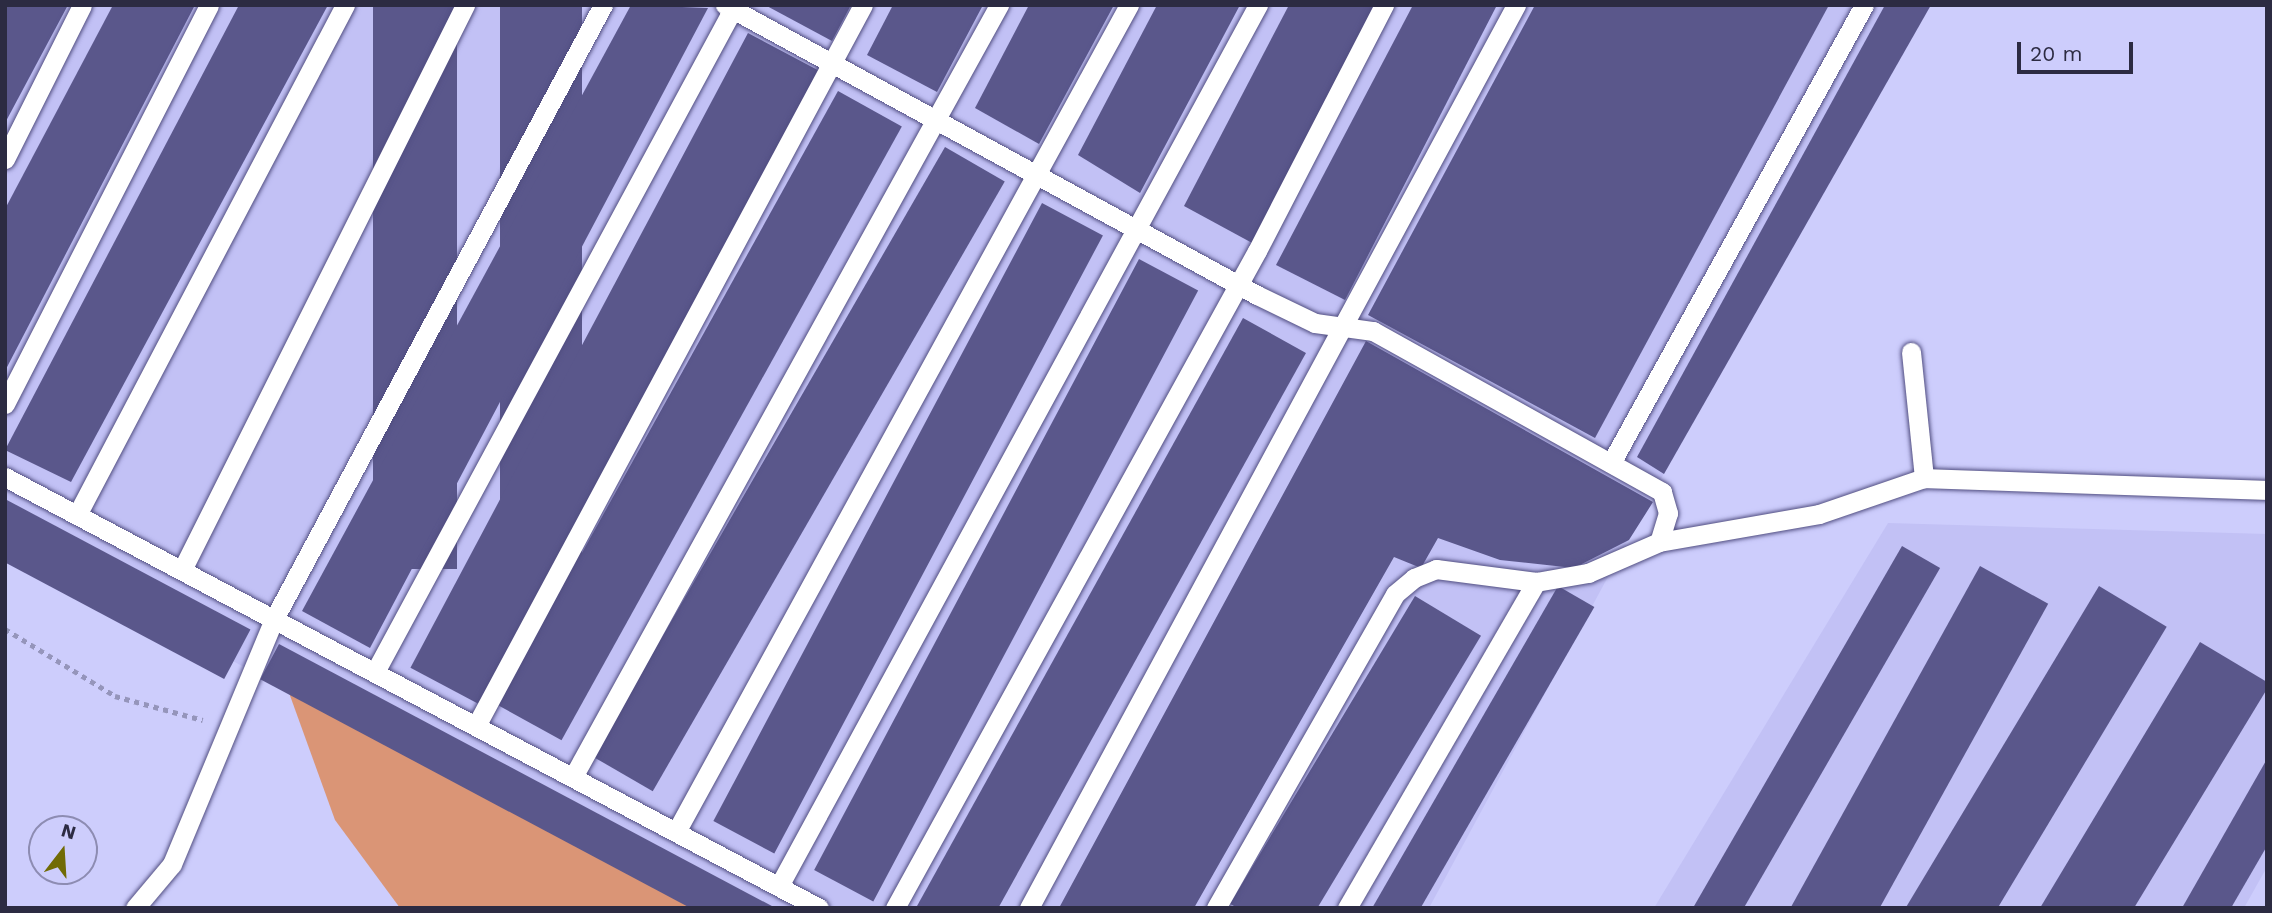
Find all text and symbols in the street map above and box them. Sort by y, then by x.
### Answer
scale bar [2020,28,2136,72]
text: 20 m [2030,41,2082,66]
north arrow [28,815,98,885]
text: N [59,818,79,844]

